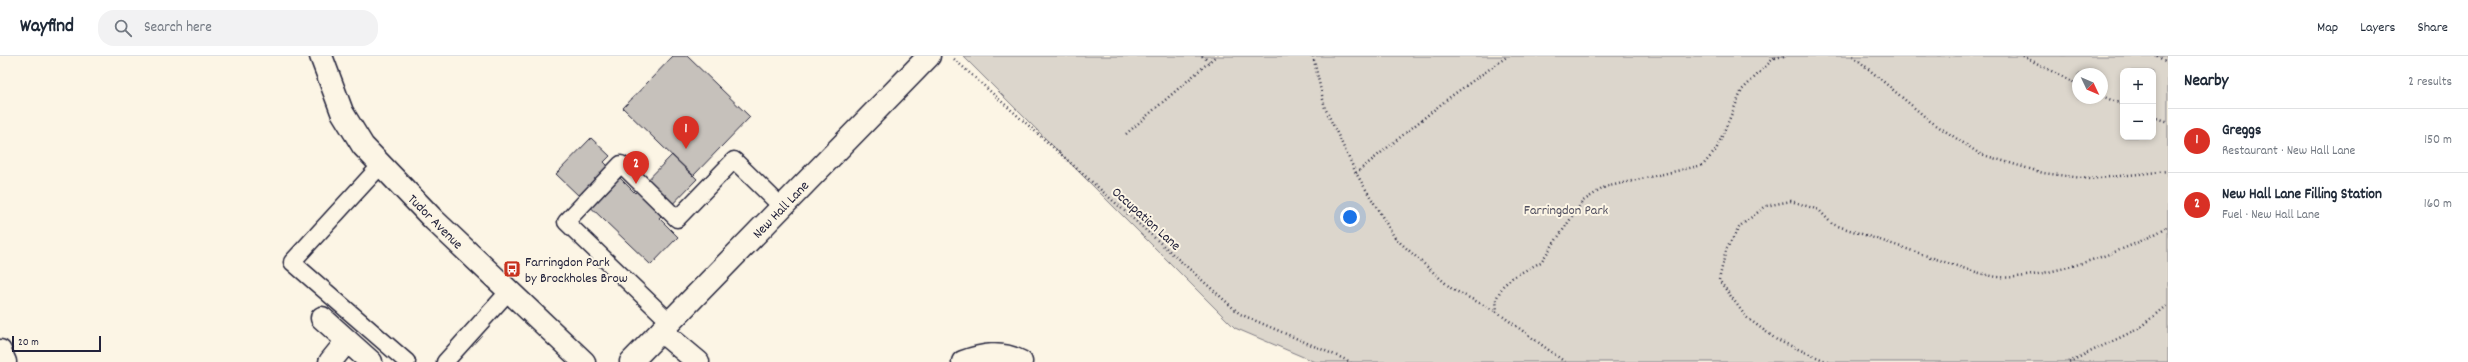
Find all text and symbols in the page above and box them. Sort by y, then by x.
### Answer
search box [98,10,378,46]
text: Wayfind [20,14,74,41]
icon: search [112,17,134,39]
text: Search here [144,17,212,39]
text: Map [2317,18,2338,38]
text: Layers [2360,18,2395,38]
text: Share [2417,18,2448,38]
north arrow [2072,68,2108,104]
map controls [2120,68,2156,140]
button: + [2120,68,2156,104]
text: Nearby [2184,70,2228,94]
text: 2 results [2408,73,2452,92]
button: − [2120,104,2156,140]
pin: 1 [673,116,699,149]
text: Greggs [2222,120,2261,142]
text: 1 [2196,131,2198,150]
text: 150 m [2424,131,2452,150]
text: Restaurant · New Hall Lane [2222,142,2355,161]
pin: 2 [623,151,649,184]
street label: New Hall Lane [749,177,814,244]
street label: Occupation Lane [1107,183,1185,256]
text: New Hall Lane Filling Station [2222,184,2382,206]
street label: Tudor Avenue [402,190,467,255]
text: 2 [2194,195,2200,214]
text: 160 m [2424,195,2452,214]
park label: Farringdon Park [1524,201,1609,221]
text: Fuel · New Hall Lane [2222,206,2320,225]
your location [1340,207,1360,227]
place label: Farringdon Park by Brockholes Brow [525,253,628,289]
bus stop icon: Farringdon Park by Brockholes Brow [502,259,522,279]
scale bar [12,334,101,353]
text: 20 m [18,335,39,351]

